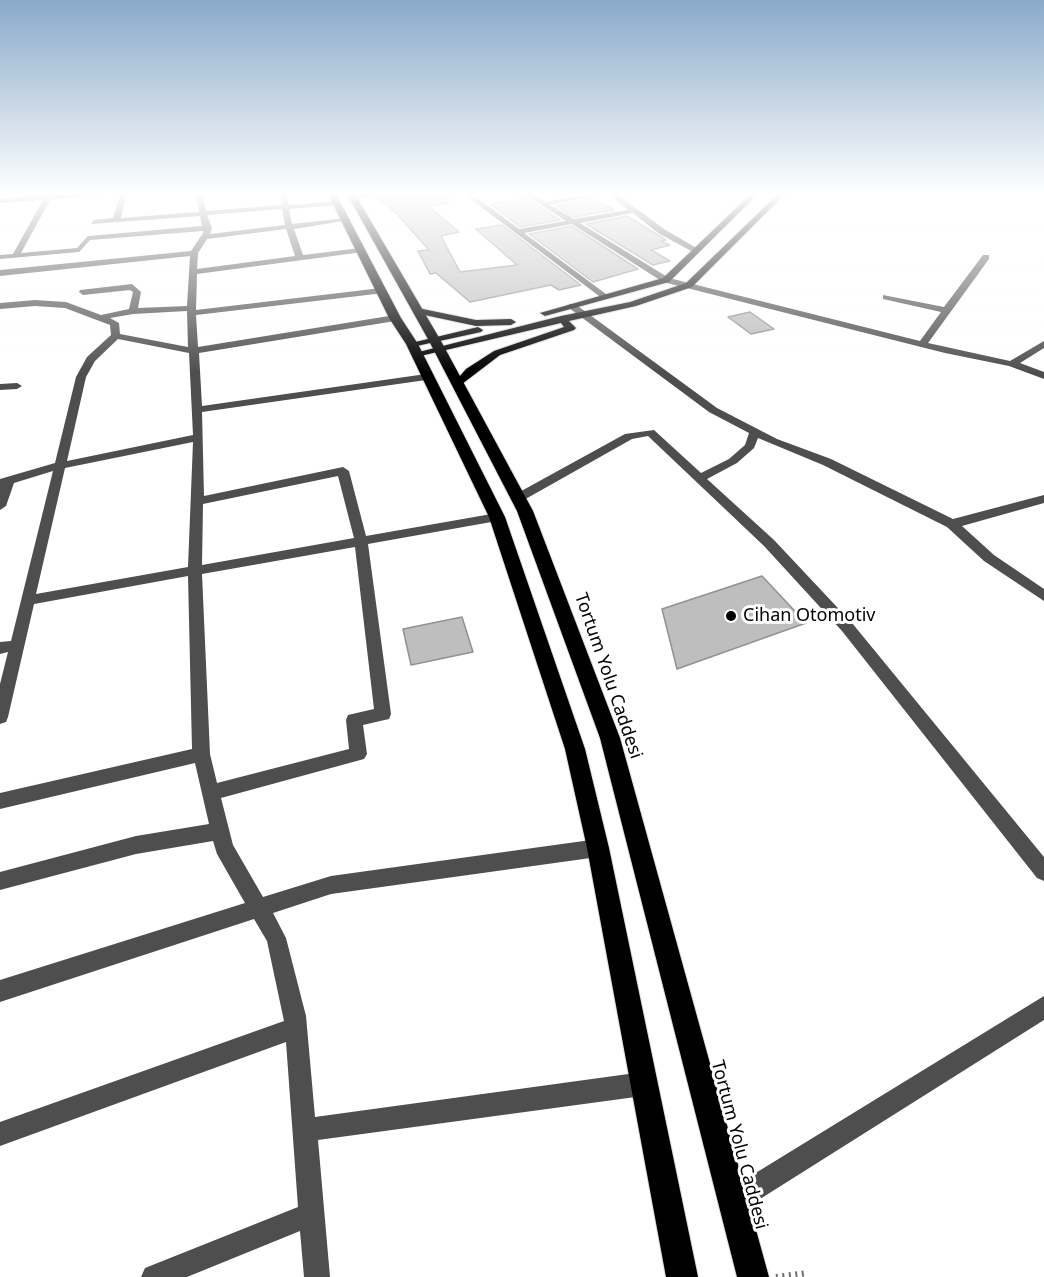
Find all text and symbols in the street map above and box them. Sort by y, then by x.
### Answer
street label: Tortum Yolu Caddesi [569,590,647,762]
place label: Cihan Otomotiv [743,605,875,627]
marker: Cihan Otomotiv [724,609,738,623]
street label: Tortum Yolu Caddesi [706,1058,772,1232]

